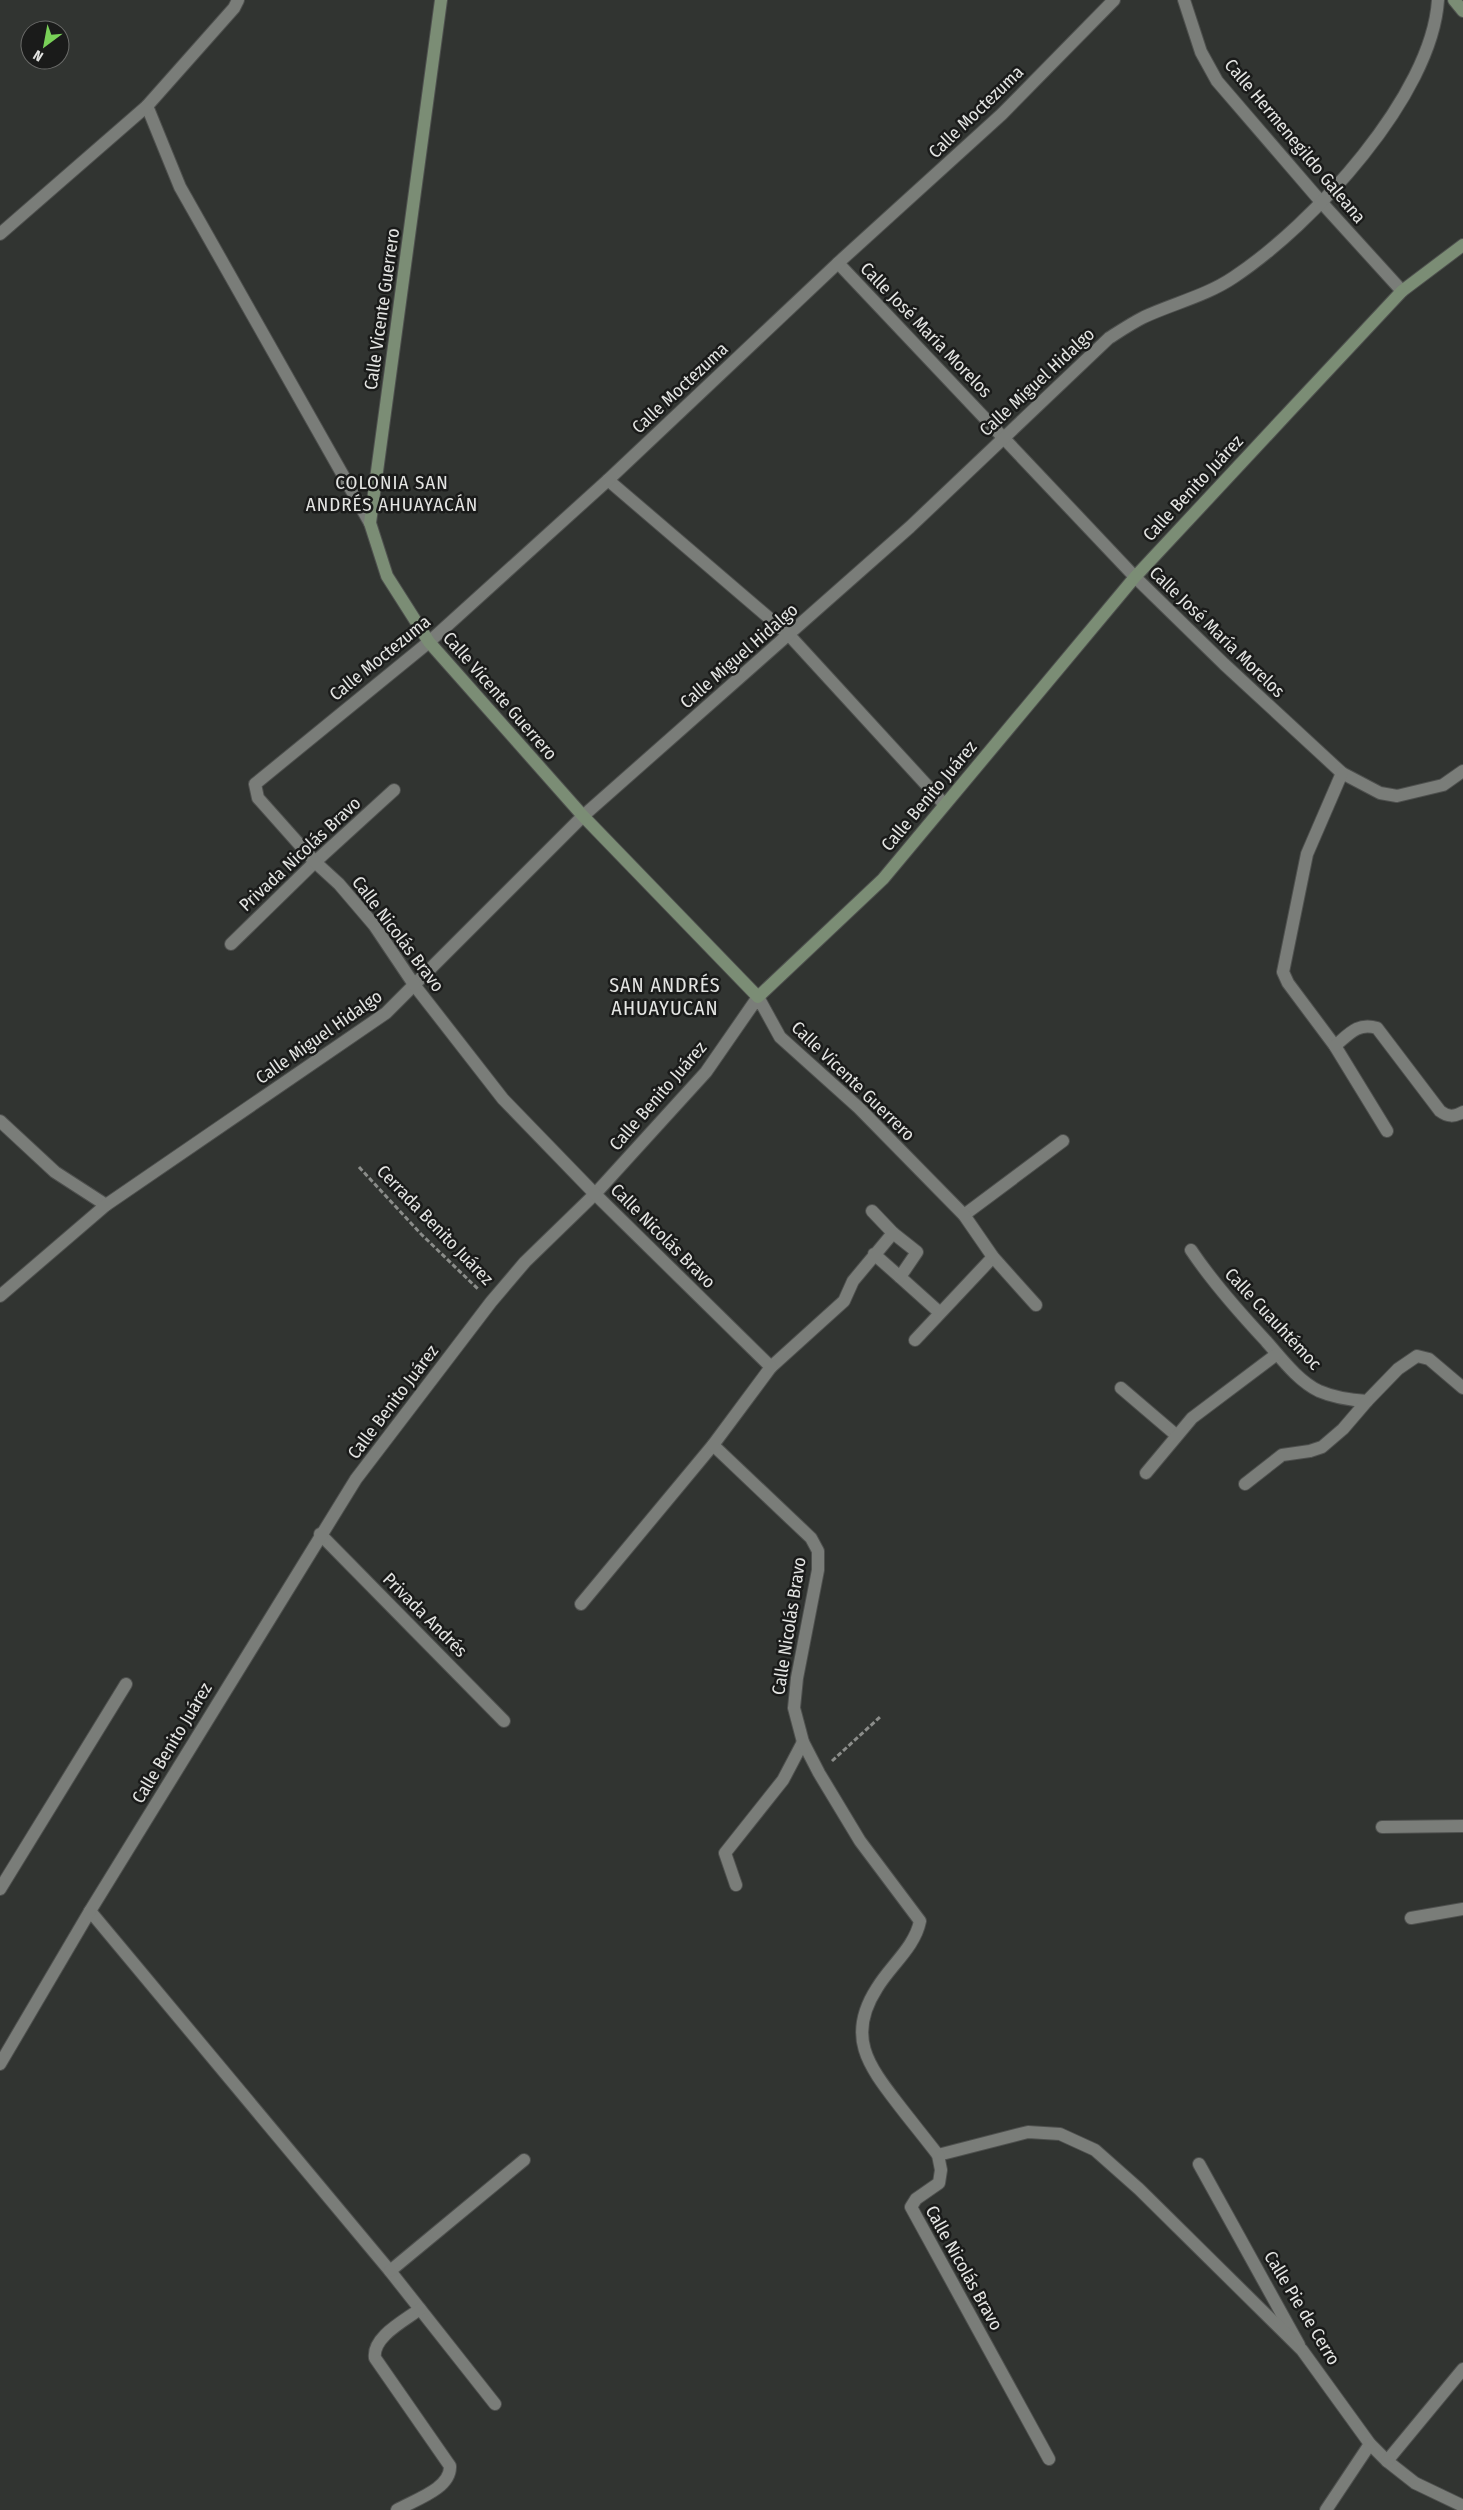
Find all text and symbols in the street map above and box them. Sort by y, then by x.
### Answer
north arrow [20,20,70,70]
text: N [30,46,46,65]
street label: Calle Hermenegildo Galeana [1220,54,1370,228]
street label: Calle Moctezuma [924,61,1028,163]
street label: Calle Vicente Guerrero [360,227,404,391]
street label: Calle José María Morelos [856,258,996,402]
street label: Calle Miguel Hidalgo [975,323,1099,441]
street label: Calle Moctezuma [627,338,733,438]
street label: Calle Benito Juárez [1138,430,1248,546]
district label: COLONIA SAN ANDRÉS AHUAYACÁN [306,471,478,516]
street label: Calle José María Morelos [1145,562,1289,702]
street label: Calle Miguel Hidalgo [675,599,803,713]
street label: Calle Moctezuma [325,610,435,705]
street label: Calle Vicente Guerrero [438,627,562,765]
street label: Calle Benito Juárez [877,736,981,856]
street label: Privada Nicolás Bravo [235,792,365,916]
street label: Calle Nicolás Bravo [347,872,449,996]
district label: SAN ANDRÉS AHUAYUCAN [609,973,721,1020]
street label: Calle Miguel Hidalgo [252,985,386,1089]
street label: Calle Vicente Guerrero [787,1016,919,1146]
street label: Calle Benito Juárez [605,1037,711,1155]
street label: Cerrada Benito Juárez [372,1161,498,1289]
street label: Calle Nicolás Bravo [606,1179,720,1293]
street label: Calle Cuauhtémoc [1220,1263,1326,1375]
street label: Calle Benito Juárez [343,1341,443,1463]
street label: Calle Nicolás Bravo [767,1556,811,1696]
street label: Privada Andrés [378,1568,472,1662]
street label: Calle Benito Juárez [127,1679,217,1807]
street label: Calle Nicolás Bravo [921,2202,1007,2334]
street label: Calle Pie de Cerro [1259,2247,1345,2369]

